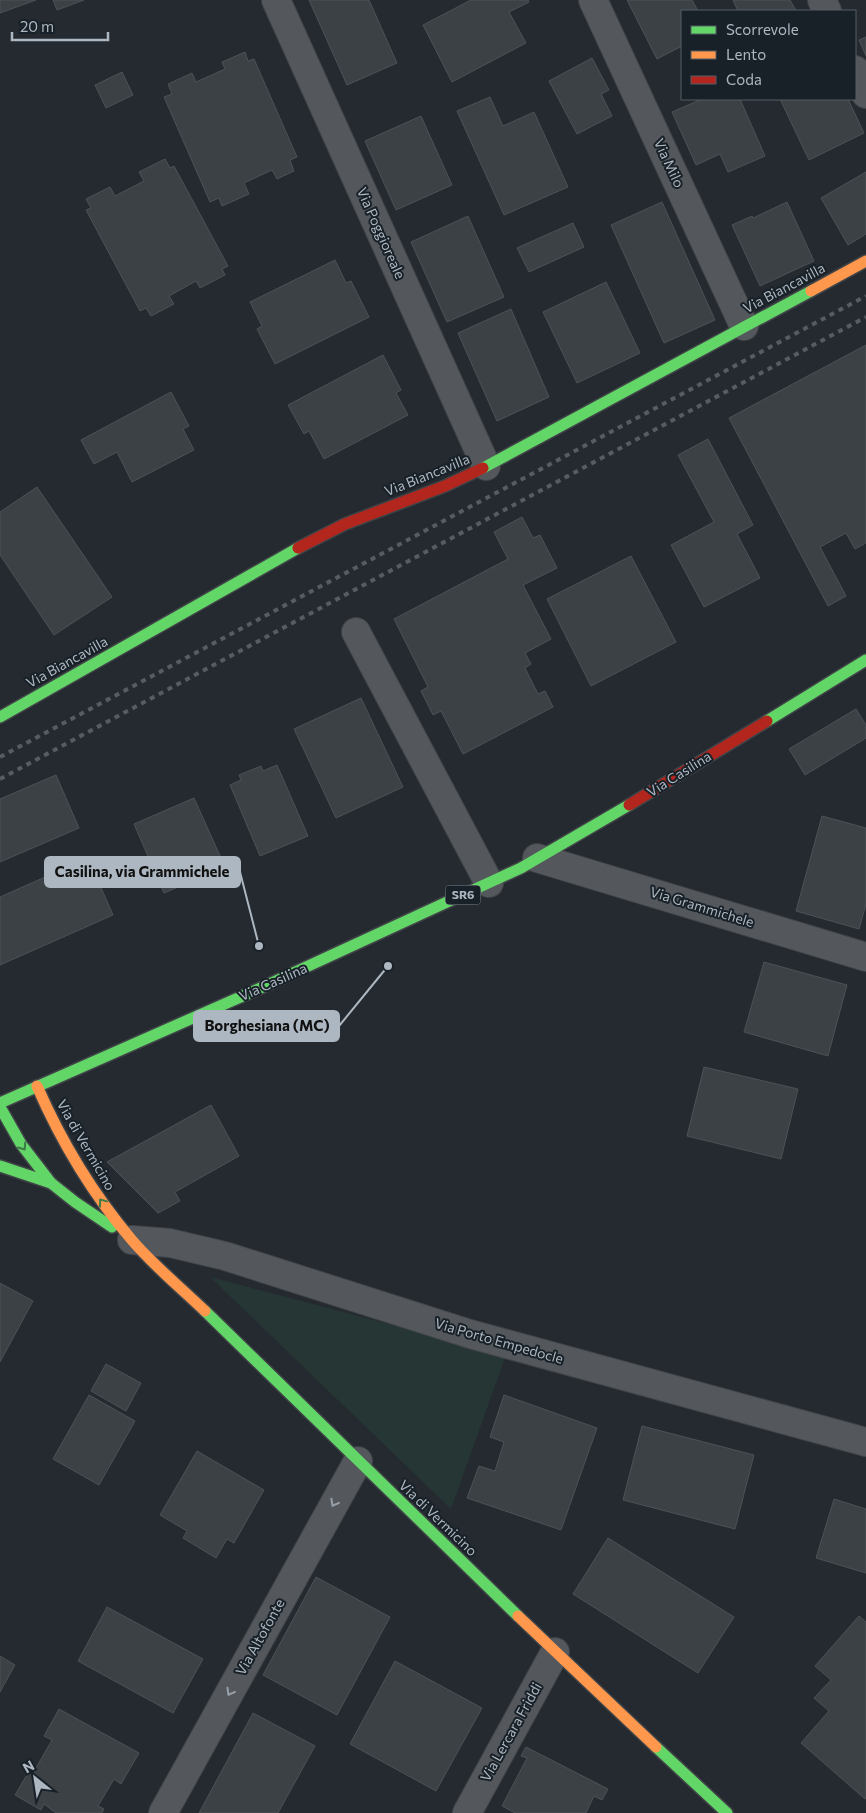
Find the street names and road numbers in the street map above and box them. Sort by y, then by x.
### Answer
street label: Via Milo [651,136,688,190]
street label: Via Poggioreale [354,184,409,281]
street label: Via Biancavilla [740,259,828,316]
street label: Via Biancavilla [382,450,472,499]
street label: Via Biancavilla [23,632,110,691]
street label: Via Casilina [643,747,714,800]
street label: Via Grammichele [648,883,756,930]
road number: SR6 [446,886,480,904]
street label: Via Casilina [236,959,309,1004]
street label: Via di Vermicino [54,1096,119,1193]
street label: Via Porto Empedocle [433,1314,565,1367]
street label: Via di Vermicino [396,1476,481,1559]
street label: Via Altofonte [232,1595,288,1678]
street label: Via Lercara Friddi [476,1679,545,1784]

